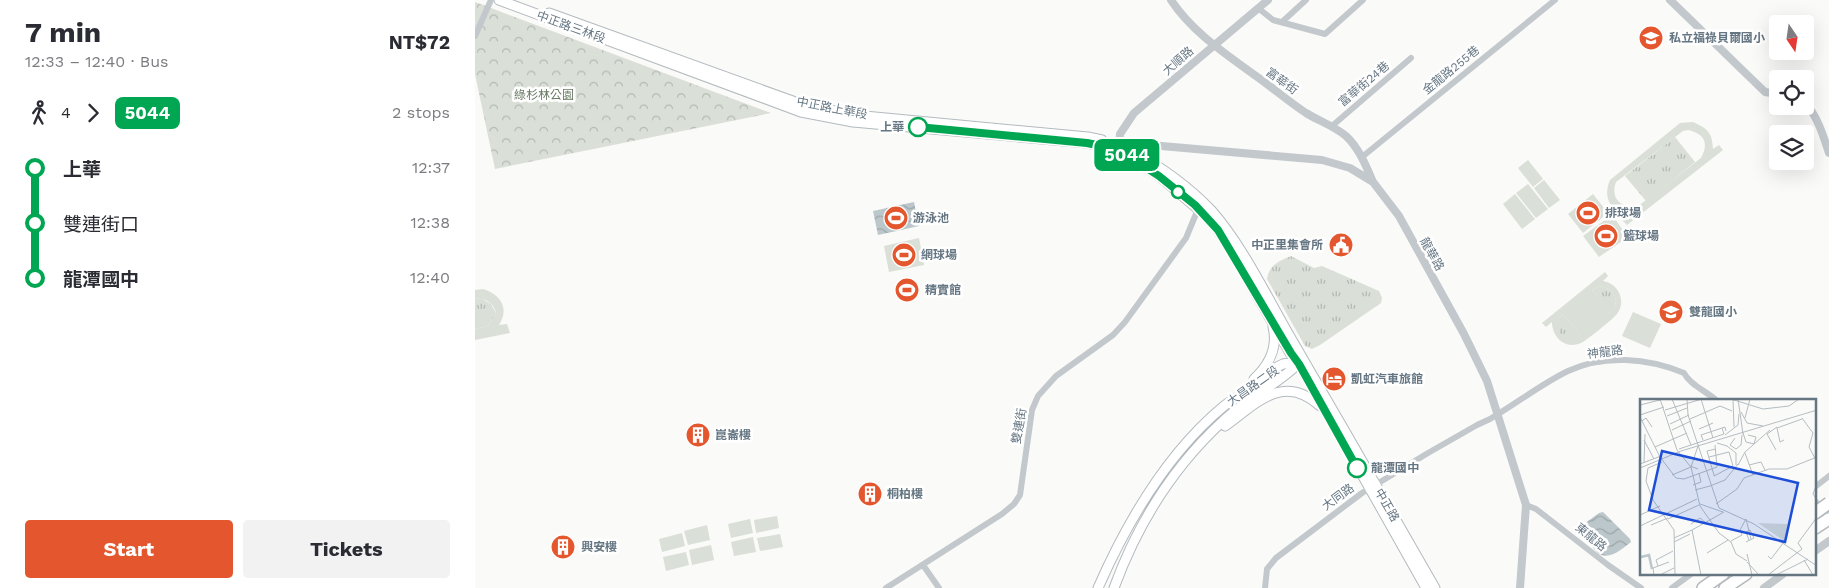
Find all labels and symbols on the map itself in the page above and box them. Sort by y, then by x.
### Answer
street label: 中正路三林段 [535,8,607,46]
north arrow [1769,15,1814,60]
school or university icon: 私立福祿貝爾國小 [1638,25,1664,51]
place label: 私立福祿貝爾國小 [1669,31,1765,45]
street label: 金龍路255巷 [1420,43,1482,97]
street label: 大順路 [1160,44,1196,78]
street label: 富華街24巷 [1336,59,1392,109]
street label: 富華街 [1263,65,1301,97]
park label: 綠杉林公園 [514,88,574,102]
street label: 中正路上華段 [795,94,869,122]
marker: 上華 [908,117,928,137]
place label: 上華 [880,120,904,134]
line badge: 5044 [1092,139,1162,171]
unlabelled marker [1171,185,1185,199]
sports icon: 排球場 [1575,200,1601,226]
sports icon: 游泳池 [883,205,909,231]
place label: 排球場 [1605,206,1641,220]
place label: 游泳池 [913,211,949,225]
sports icon: 籃球場 [1593,223,1619,249]
place label: 籃球場 [1623,229,1659,243]
public building icon: 中正里集會所 [1328,232,1354,258]
street label: 龍華路 [1417,235,1447,273]
place label: 中正里集會所 [1251,238,1323,252]
sports icon: 網球場 [891,242,917,268]
place label: 網球場 [921,248,957,262]
sports icon: 精實館 [894,277,920,303]
place label: 精實館 [925,283,961,297]
school or university icon: 雙龍國小 [1658,299,1684,325]
place label: 雙龍國小 [1689,305,1737,319]
street label: 神龍路 [1586,343,1624,361]
street label: 大昌路二段 [1224,363,1282,409]
hotel icon: 凱虹汽車旅館 [1321,366,1347,392]
place label: 凱虹汽車旅館 [1351,372,1423,386]
inset map [1640,399,1817,576]
street label: 雙連街 [1009,407,1029,445]
building icon: 崑崙樓 [685,422,711,448]
place label: 崑崙樓 [715,428,751,442]
marker: 龍潭國中 [1347,458,1367,478]
place label: 龍潭國中 [1371,461,1419,475]
building icon: 桐柏樓 [857,481,883,507]
street label: 大同路 [1319,481,1357,513]
street label: 中正路 [1372,486,1402,524]
place label: 桐柏樓 [887,487,923,501]
street label: 東龍路 [1573,520,1609,554]
building icon: 興安樓 [550,534,576,560]
place label: 興安樓 [581,540,617,554]

